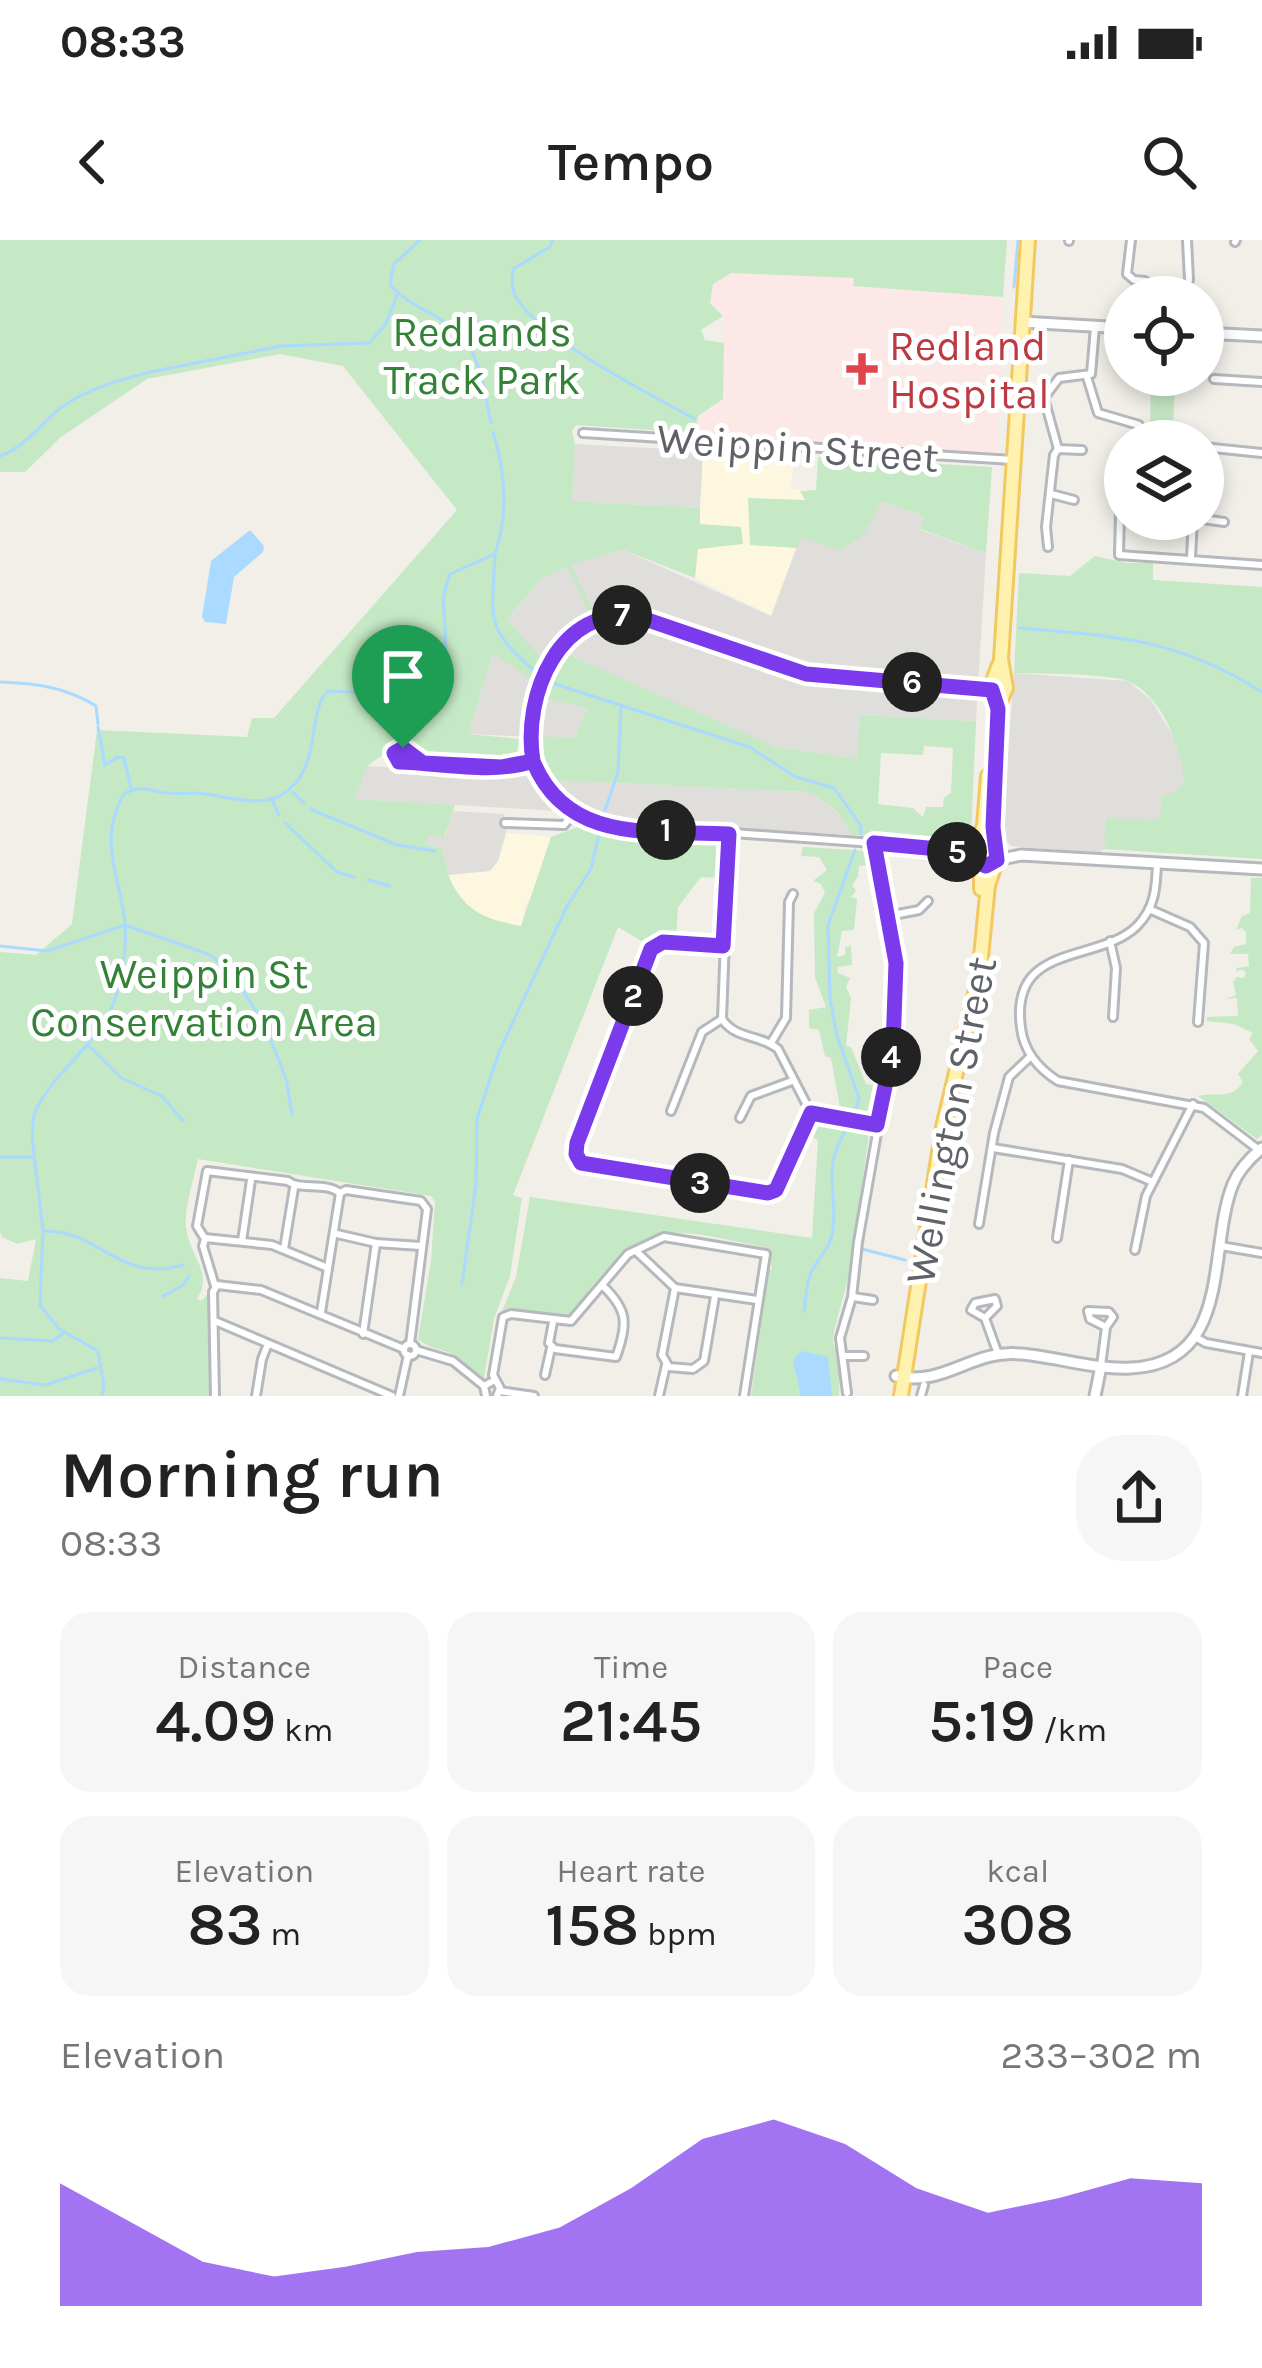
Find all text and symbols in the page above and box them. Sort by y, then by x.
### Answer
text: 08:33 [60,16,186,68]
icon: back [60,129,126,195]
icon: search [1136,129,1202,195]
text: Tempo [548,130,714,194]
map controls [1104,276,1224,540]
button: locate [1104,276,1224,396]
park label: Redlands Track Park [384,307,580,405]
place label: Redland Hospital [889,321,1050,419]
marker: Redland Hospital [846,353,878,385]
street label: Weippin Street [655,413,941,483]
button: layers [1104,420,1224,540]
pin: 7 [592,585,652,645]
text: 7 [614,596,630,634]
pin [352,625,454,748]
icon: arrive [370,643,436,709]
pin: 6 [882,652,942,712]
text: 6 [902,663,922,701]
pin: 1 [636,800,696,860]
text: 1 [660,811,672,849]
pin: 5 [927,822,987,882]
text: 5 [947,833,967,871]
park label: Weippin St Conservation Area [30,949,378,1047]
street label: Wellington Street [895,952,1007,1288]
pin: 2 [603,966,663,1026]
text: 2 [623,977,643,1015]
pin: 4 [861,1027,921,1087]
text: 4 [881,1038,901,1076]
pin: 3 [670,1153,730,1213]
text: 3 [690,1164,710,1202]
button: share [1076,1435,1202,1561]
text: Morning run [60,1436,444,1514]
text: 08:33 [60,1520,162,1566]
text: Distance [178,1648,311,1686]
text: Time [594,1648,668,1686]
text: Pace [982,1648,1053,1686]
text: 4.09 [155,1686,276,1756]
text: 21:45 [560,1686,702,1756]
text: 5:19 [928,1686,1036,1756]
text: km [276,1711,333,1749]
text: /km [1036,1711,1107,1749]
text: Elevation [174,1852,314,1890]
text: Heart rate [557,1852,705,1890]
text: kcal [986,1852,1049,1890]
text: 83 [187,1890,263,1960]
text: 158 [545,1890,639,1960]
text: 308 [961,1890,1074,1960]
text: m [263,1915,301,1953]
text: bpm [639,1915,717,1953]
text: Elevation [60,2032,225,2078]
text: 233–302 m [1000,2032,1202,2078]

